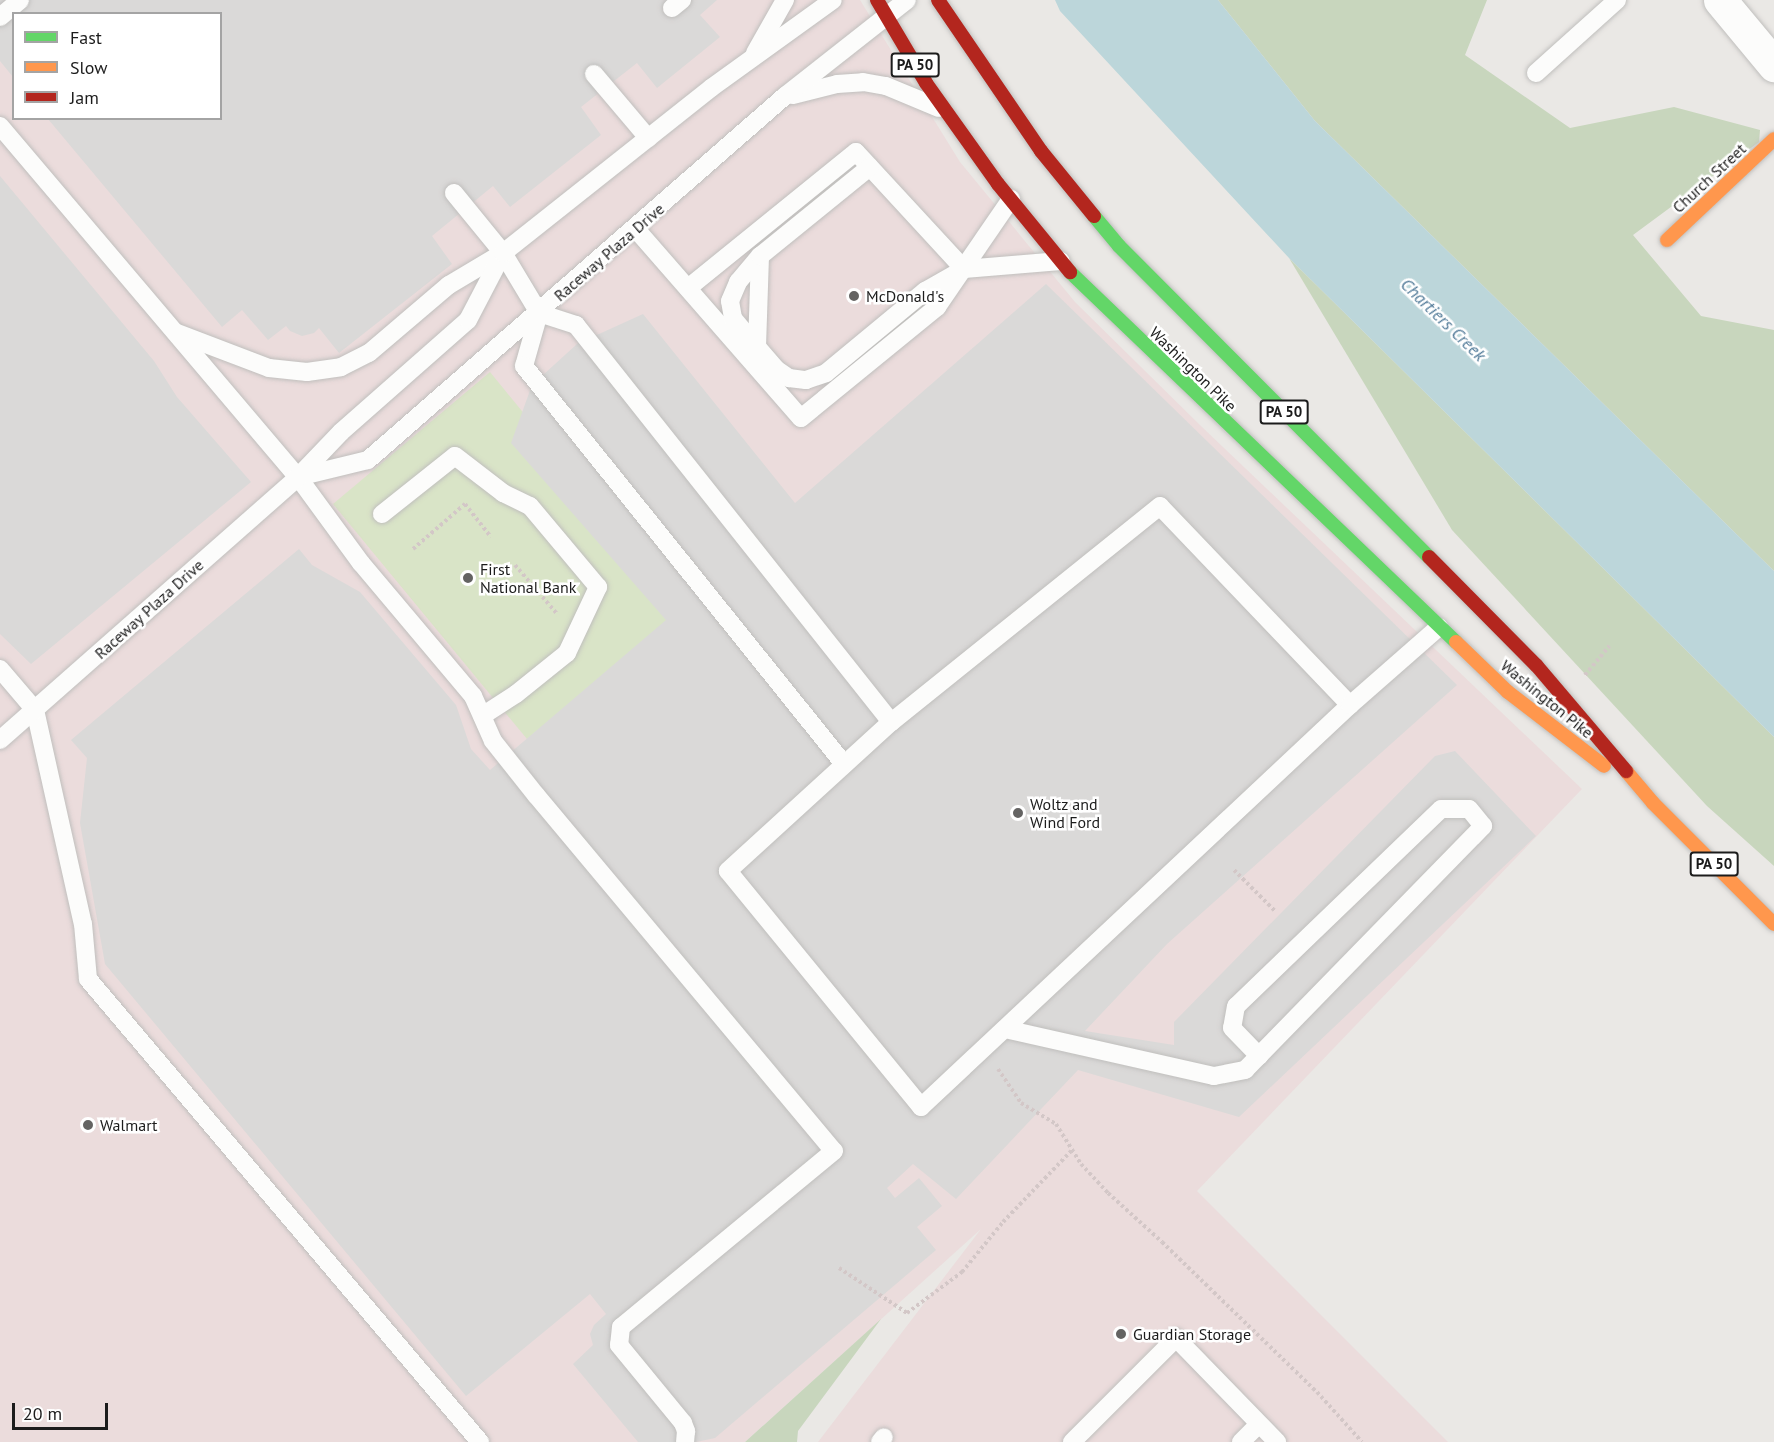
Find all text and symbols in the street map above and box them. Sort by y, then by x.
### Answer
legend [12,12,222,120]
text: Fast [70,26,102,49]
road number: PA 50 [890,53,940,77]
text: Slow [70,56,108,79]
text: Jam [70,86,99,109]
street label: Church Street [1668,139,1750,217]
street label: Raceway Plaza Drive [550,199,668,305]
water label: Chartiers Creek [1396,274,1490,366]
place label: McDonald's [866,286,944,306]
marker: McDonald's [847,289,861,303]
street label: Washington Pike [1146,323,1240,415]
road number: PA 50 [1258,400,1310,424]
street label: Raceway Plaza Drive [90,555,208,663]
place label: First National Bank [480,559,576,597]
marker: First National Bank [461,571,475,585]
street label: Washington Pike [1497,656,1597,742]
place label: Woltz and Wind Ford [1030,794,1100,832]
marker: Woltz and Wind Ford [1011,806,1025,820]
road number: PA 50 [1688,852,1740,876]
place label: Walmart [100,1115,157,1135]
marker: Walmart [81,1118,95,1132]
place label: Guardian Storage [1133,1324,1251,1344]
marker: Guardian Storage [1114,1327,1128,1341]
scale bar [15,1391,111,1429]
text: 20 m [23,1402,62,1425]

